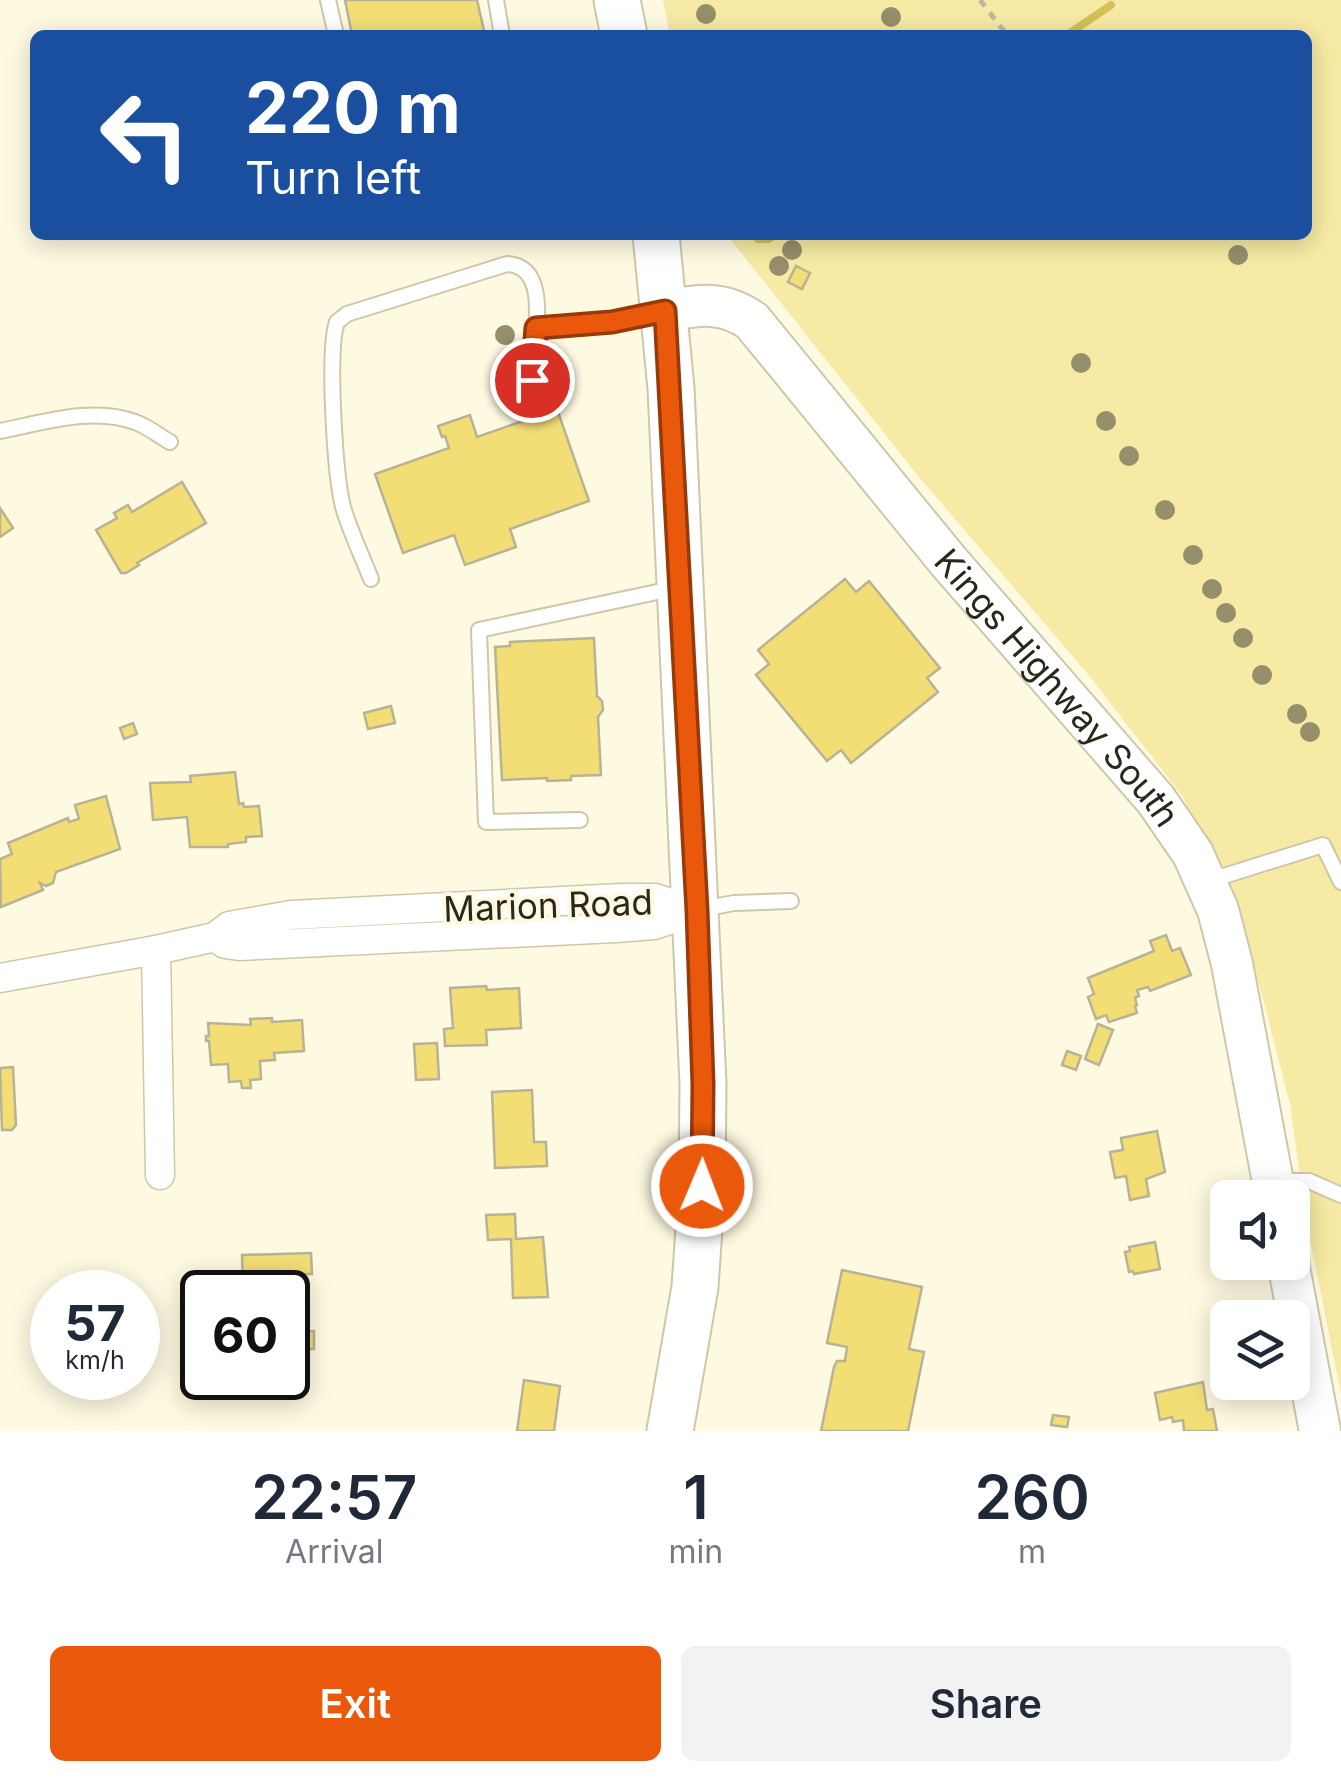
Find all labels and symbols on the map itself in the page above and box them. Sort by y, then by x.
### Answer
pin [490,338,575,423]
street label: Kings Highway South [926,540,1189,834]
street label: Marion Road [443,880,653,930]
position arrow [650,1134,754,1238]
speed limit sign: 60 [180,1270,310,1400]

